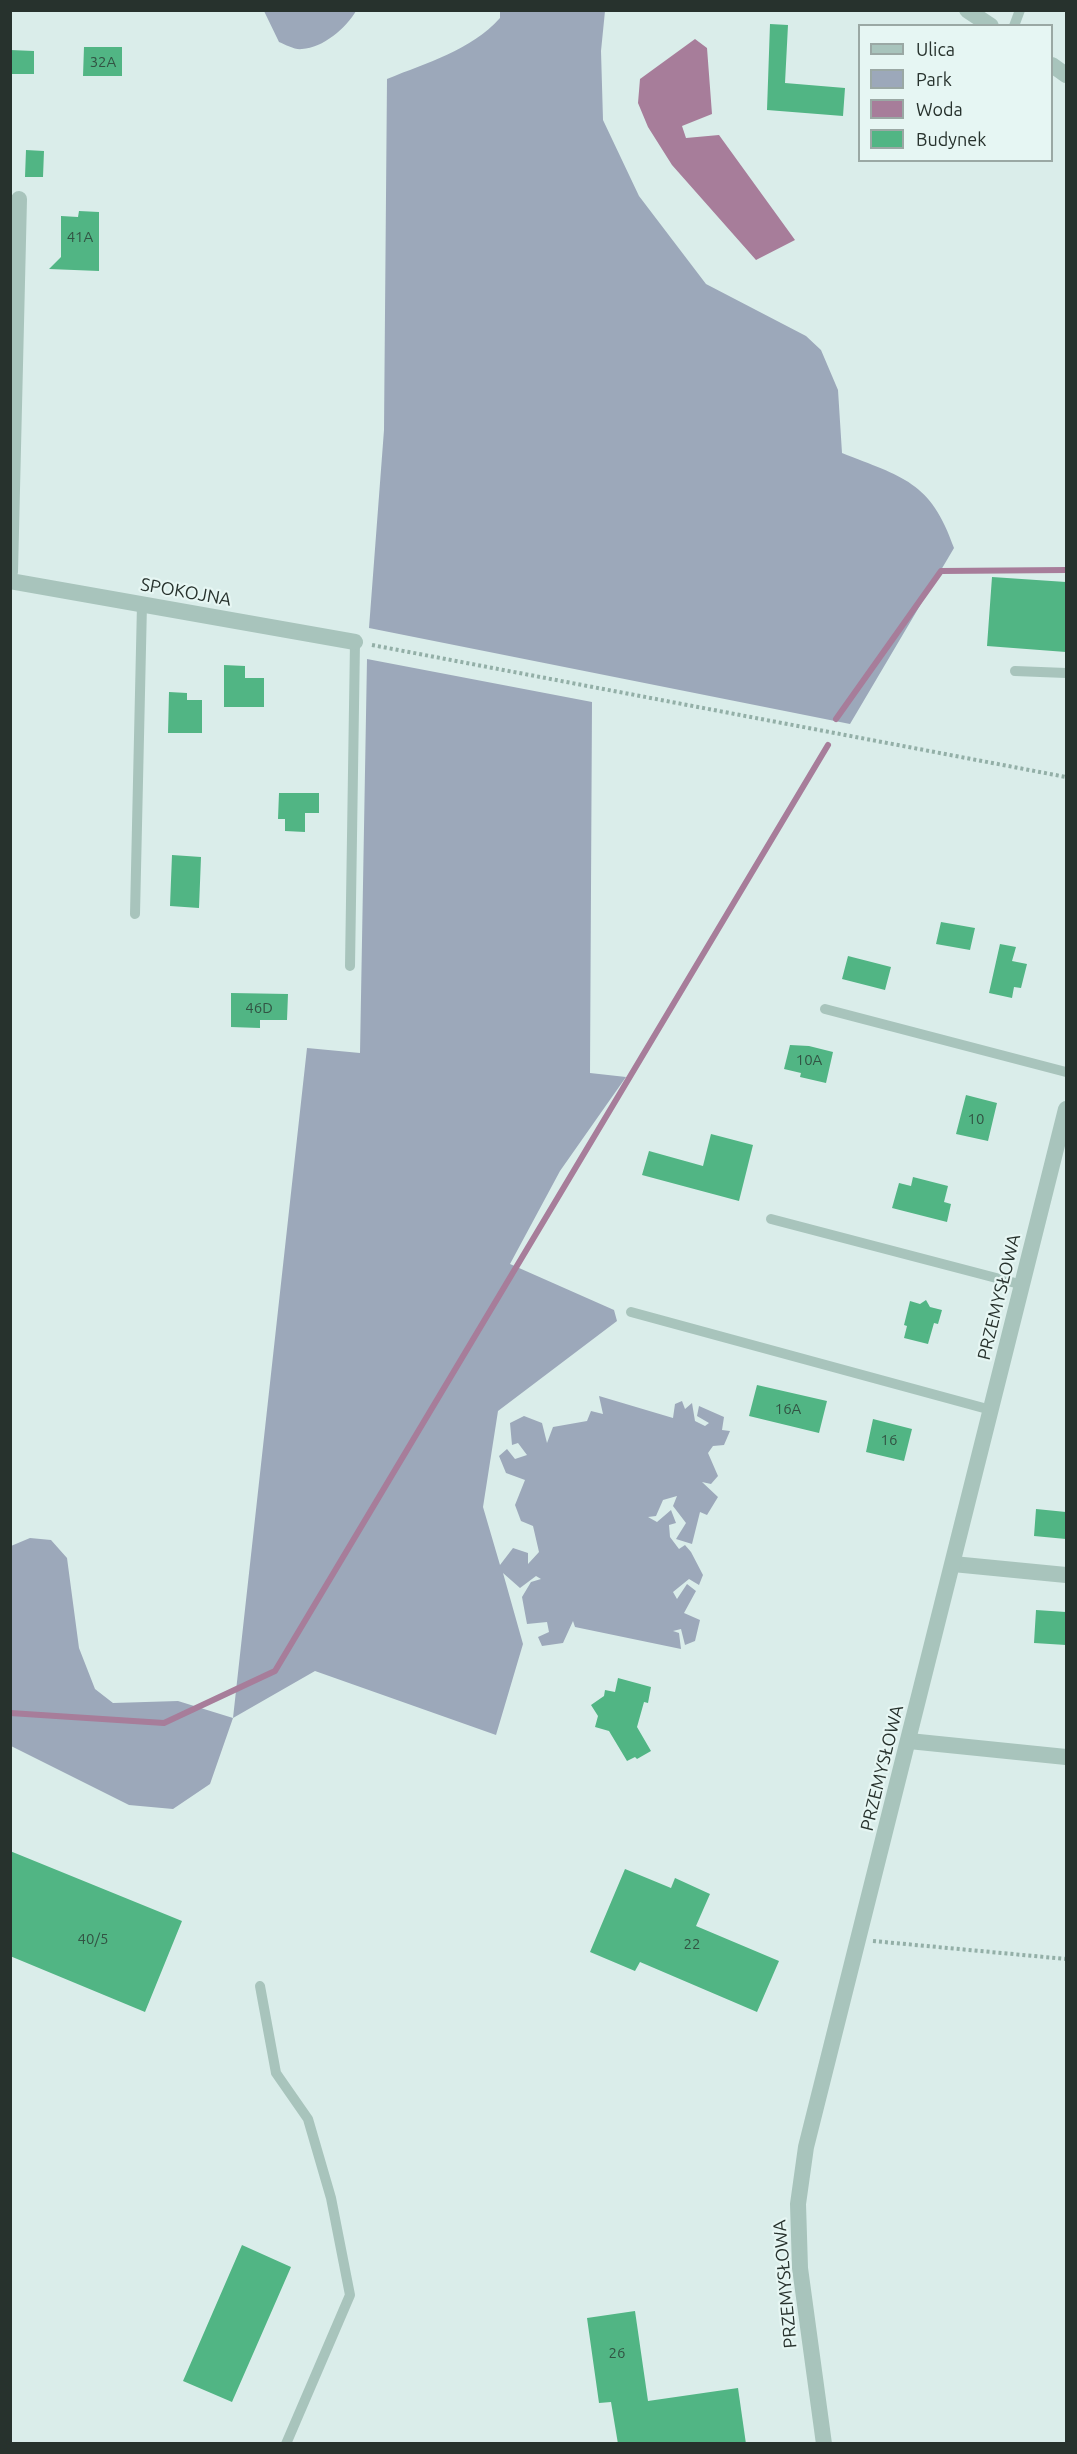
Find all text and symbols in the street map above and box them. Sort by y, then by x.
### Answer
legend [858,24,1053,162]
text: Ulica [916,39,955,59]
house number: 32A [90,53,116,71]
text: Park [916,69,952,89]
text: Woda [916,99,963,119]
text: Budynek [916,129,986,149]
house number: 41A [67,228,93,246]
street label: SPOKOJNA [139,573,233,611]
house number: 46D [245,999,273,1017]
house number: 10A [796,1051,822,1069]
house number: 10 [968,1110,984,1128]
street label: PRZEMYSŁOWA [973,1232,1025,1362]
house number: 16A [775,1400,801,1418]
house number: 16 [881,1431,897,1449]
street label: PRZEMYSŁOWA [856,1703,908,1833]
house number: 40/5 [78,1930,108,1948]
house number: 22 [684,1935,700,1953]
street label: PRZEMYSŁOWA [769,2219,801,2349]
house number: 26 [609,2344,625,2362]

